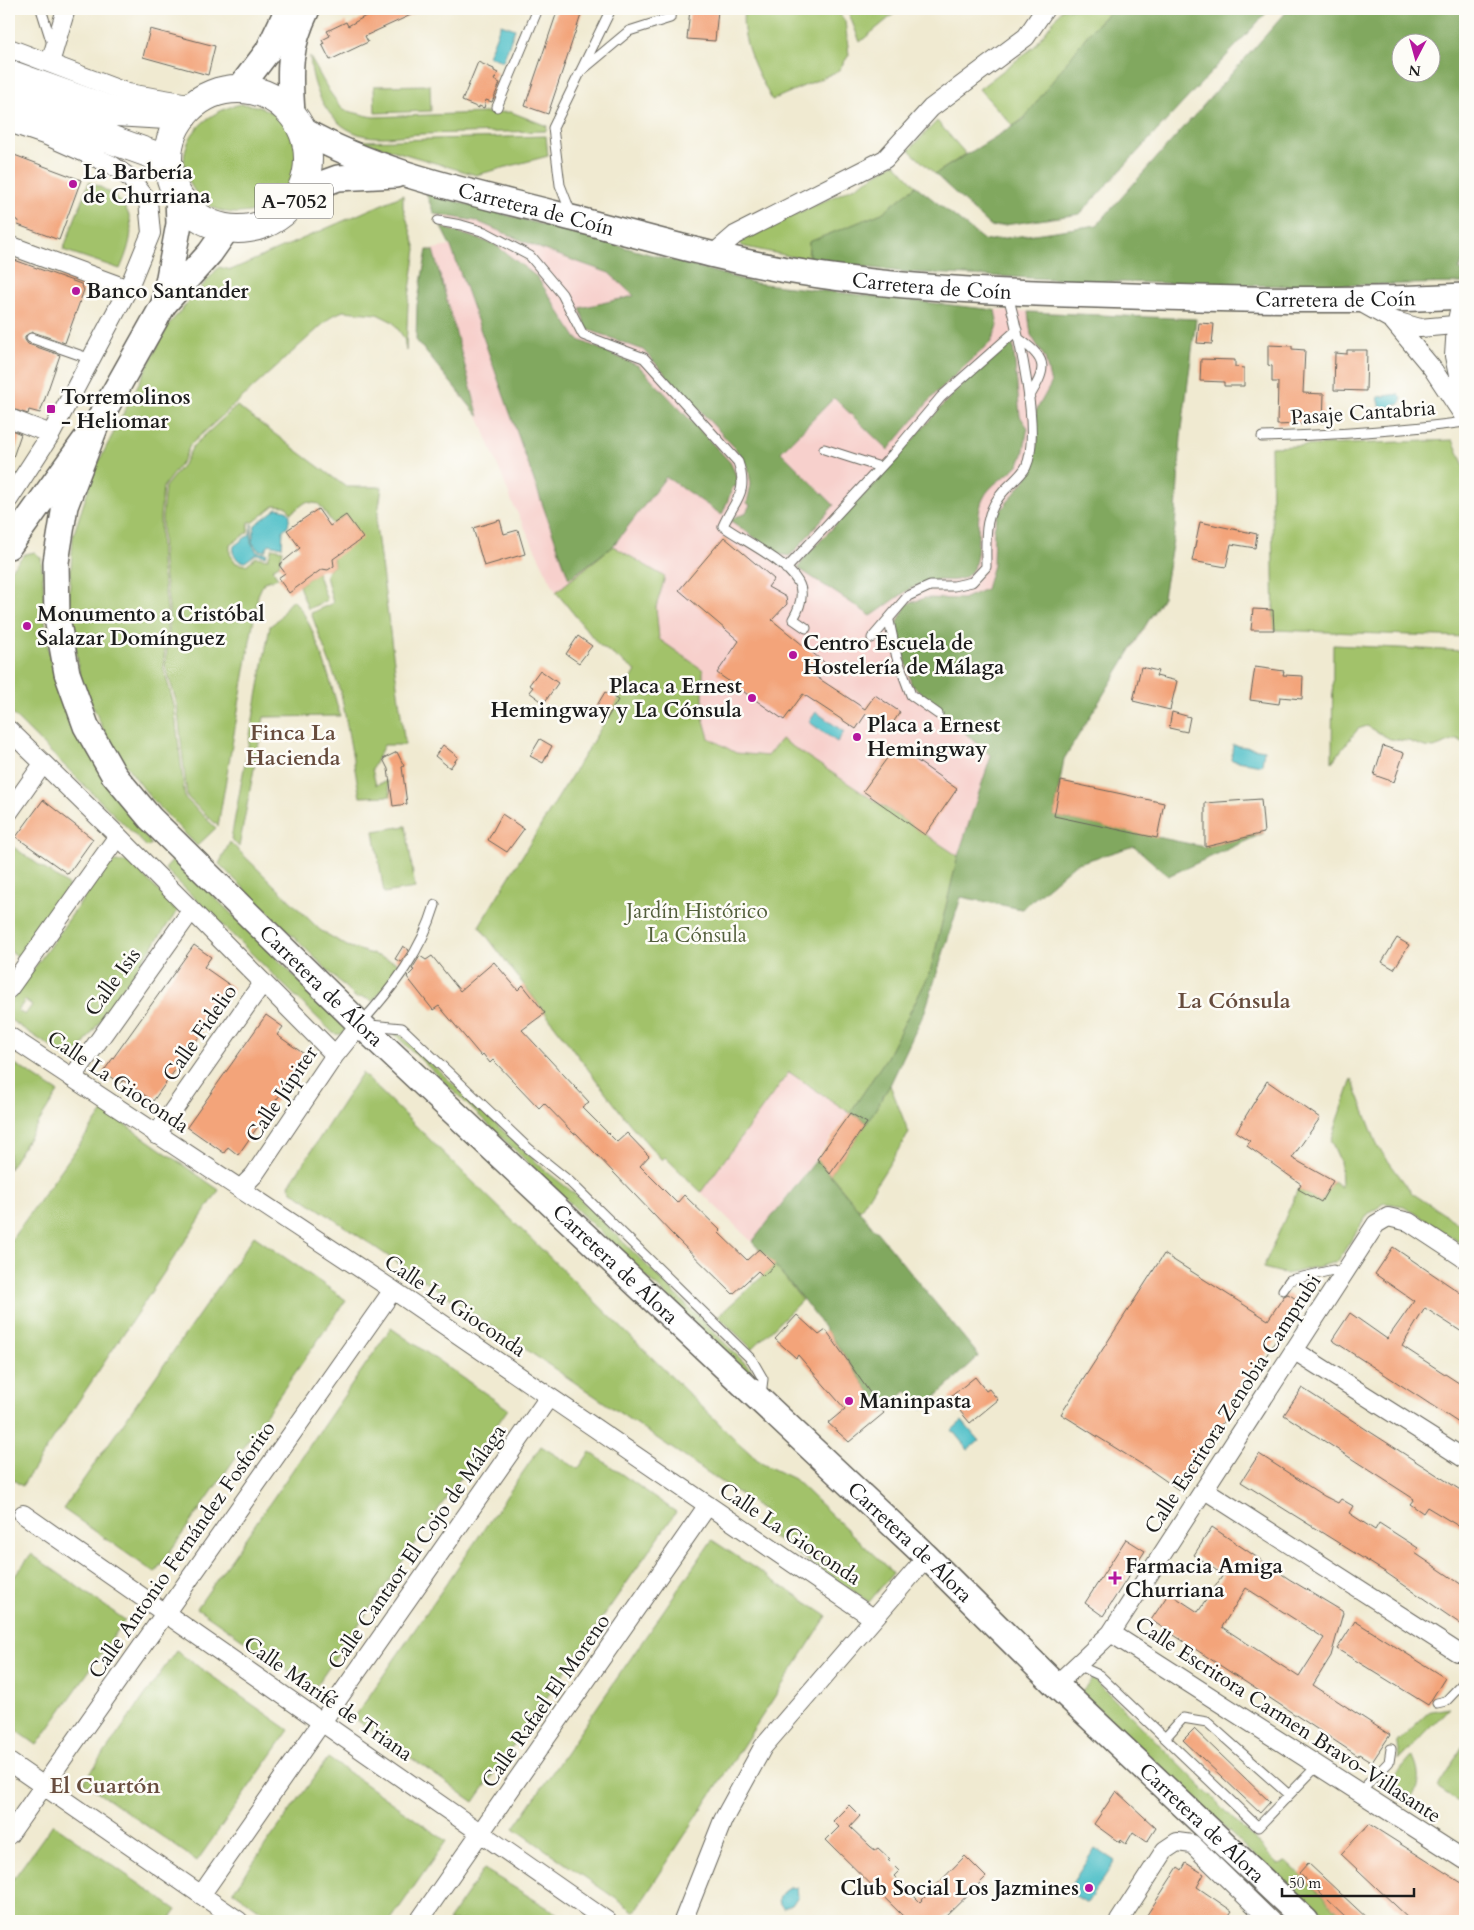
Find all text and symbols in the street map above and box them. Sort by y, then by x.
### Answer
north arrow [1392,32,1442,82]
text: N [1408,60,1422,81]
place label: La Barbería de Churriana [83,158,211,211]
street label: Carretera de Coín [455,175,618,243]
marker: La Barbería de Churriana [67,178,79,190]
road number: A-7052 [255,184,333,218]
street label: Carretera de Coín [850,265,1012,307]
place label: Banco Santander [86,277,249,306]
street label: Carretera de Coín [1255,284,1416,314]
marker: Banco Santander [70,285,82,297]
place label: Torremolinos - Heliomar [61,383,191,436]
street label: Pasaje Cantabria [1289,393,1437,433]
marker: Torremolinos - Heliomar [45,403,57,415]
place label: Monumento a Cristóbal Salazar Domínguez [37,600,265,653]
marker: Monumento a Cristóbal Salazar Domínguez [21,620,33,632]
place label: Centro Escuela de Hostelería de Málaga [803,629,1005,682]
marker: Centro Escuela de Hostelería de Málaga [787,649,799,661]
place label: Placa a Ernest Hemingway y La Cónsula [490,672,743,725]
marker: Placa a Ernest Hemingway y La Cónsula [746,692,758,704]
place label: Placa a Ernest Hemingway [867,711,1001,764]
district label: Finca La Hacienda [245,718,341,773]
marker: Placa a Ernest Hemingway [851,731,863,743]
park label: Jardín Histórico La Cónsula [623,897,768,950]
street label: Carretera de Álora [253,918,390,1053]
street label: Calle Isis [78,942,148,1022]
street label: Calle Fidelio [156,979,244,1087]
district label: La Cónsula [1177,986,1291,1016]
street label: Calle La Gioconda [41,1024,195,1140]
street label: Calle Júpiter [239,1040,325,1148]
street label: Carretera de Álora [546,1198,685,1331]
street label: Calle La Gioconda [378,1248,532,1364]
street label: Calle Escritora Zenobia Camprubi [1138,1268,1328,1540]
place label: Maninpasta [859,1387,972,1416]
marker: Maninpasta [843,1395,855,1407]
street label: Calle Antonio Fernández Fosforito [82,1415,282,1685]
street label: Calle Cantaor El Cojo de Málaga [321,1419,513,1675]
street label: Carretera de Álora [841,1475,979,1609]
street label: Calle La Gioconda [713,1476,867,1592]
place label: Farmacia Amiga Churriana [1125,1552,1284,1605]
marker: Farmacia Amiga Churriana [1109,1572,1121,1584]
street label: Calle Rafael El Moreno [475,1608,617,1794]
street label: Calle Escritora Carmen Bravo-Villasante [1129,1610,1447,1830]
street label: Calle Marifé de Triana [238,1630,418,1768]
street label: Carretera de Álora [1133,1756,1271,1889]
district label: El Cuartón [50,1771,160,1801]
scale bar [1282,1865,1414,1897]
text: 50 m [1289,1873,1321,1893]
place label: Club Social Los Jazmines [840,1874,1079,1903]
marker: Club Social Los Jazmines [1083,1882,1095,1894]

